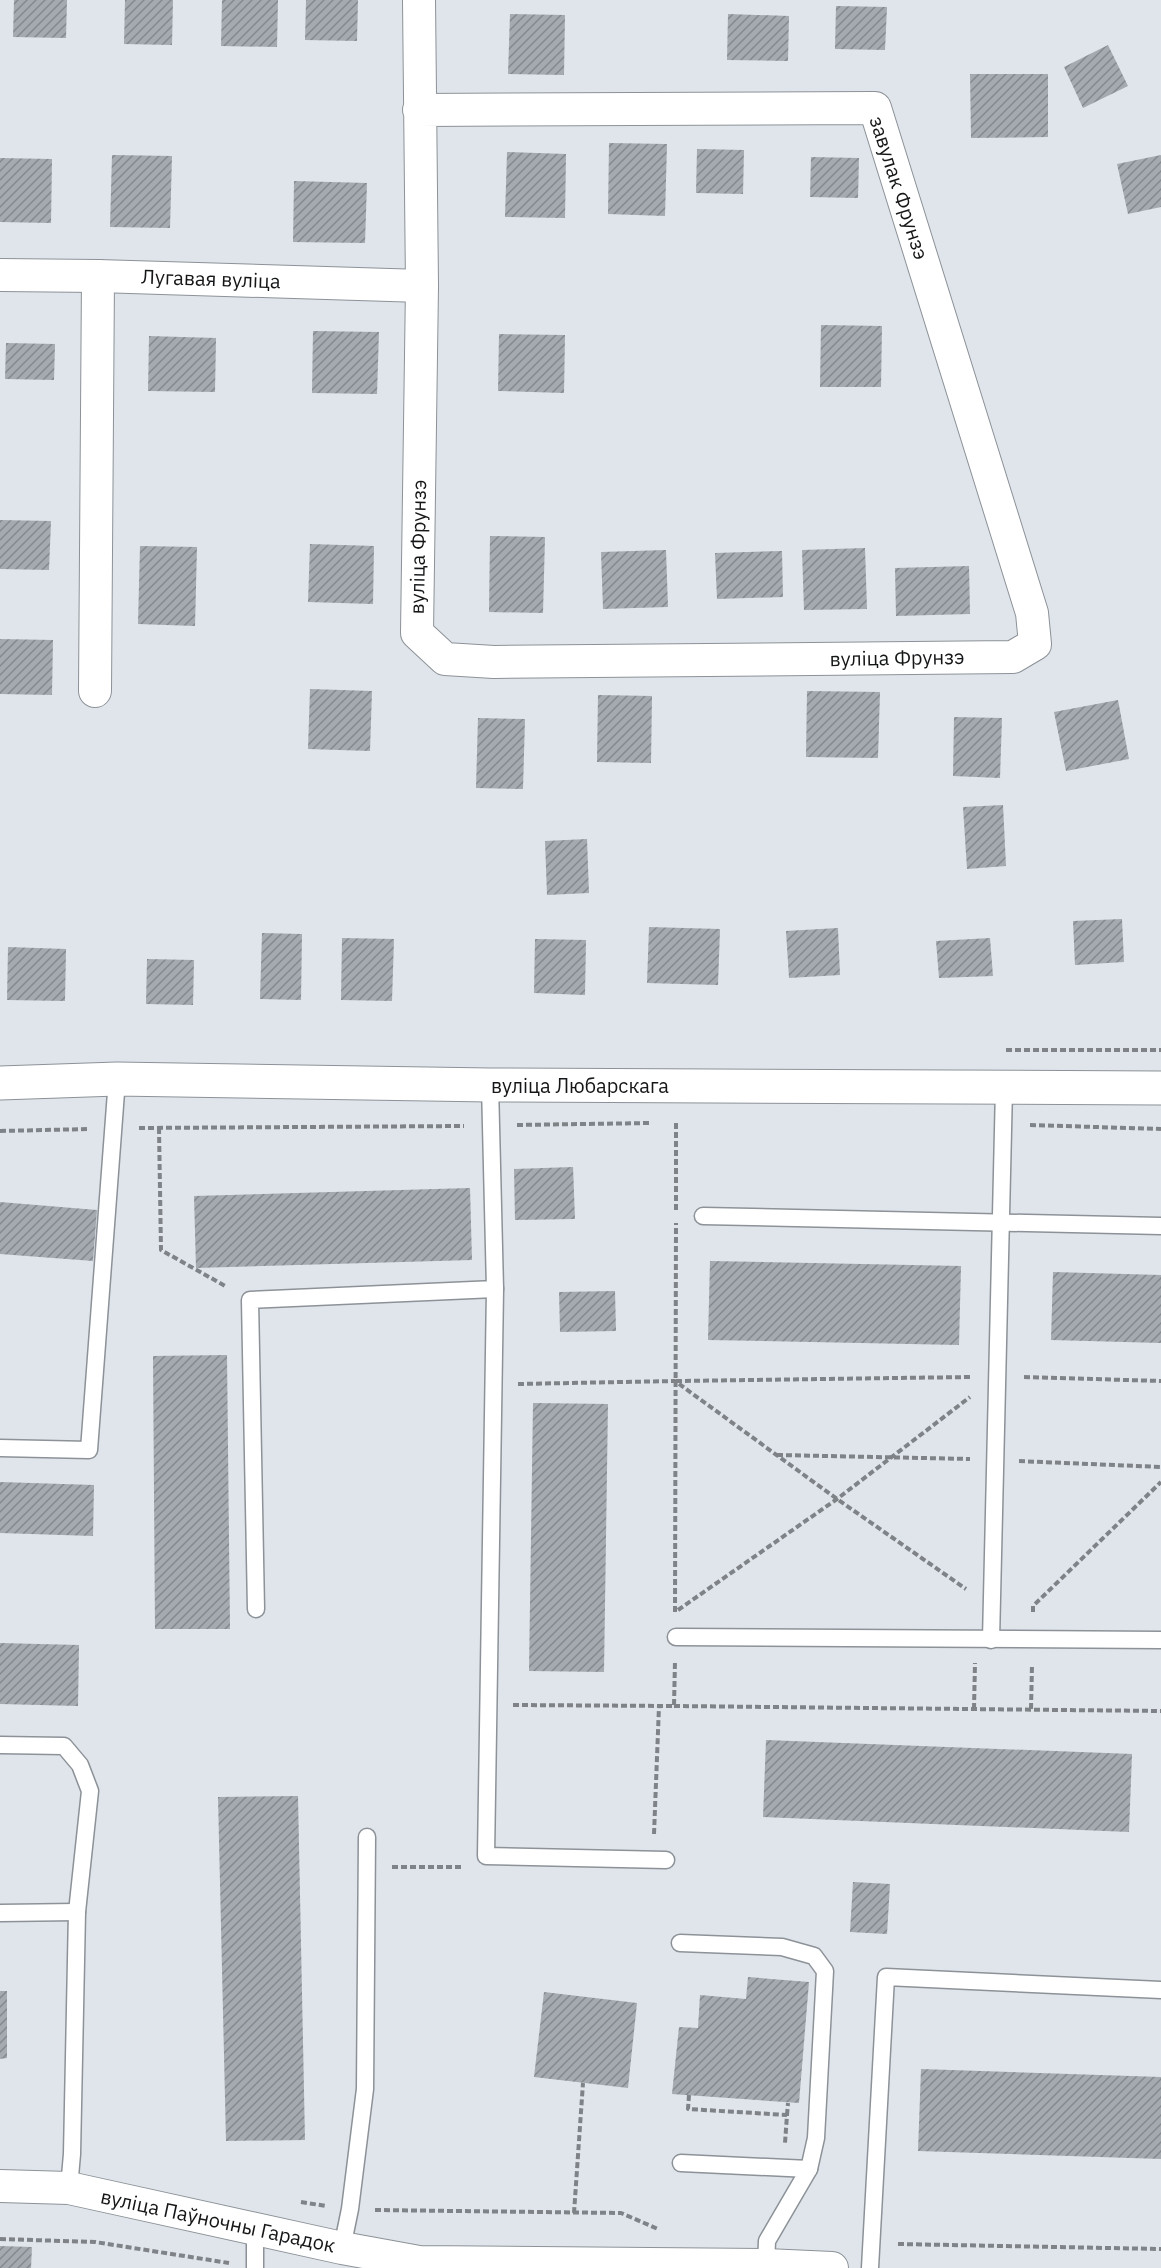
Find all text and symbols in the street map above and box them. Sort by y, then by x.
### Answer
street label: завулак Фрунзэ [864,113,935,263]
street label: Лугавая вуліца [141,263,282,294]
street label: вуліца Фрунзэ [403,479,432,614]
street label: вуліца Фрунзэ [829,643,964,672]
street label: вуліца Любарскага [491,1072,669,1099]
street label: вуліца Паўночны Гарадок [98,2182,338,2259]

